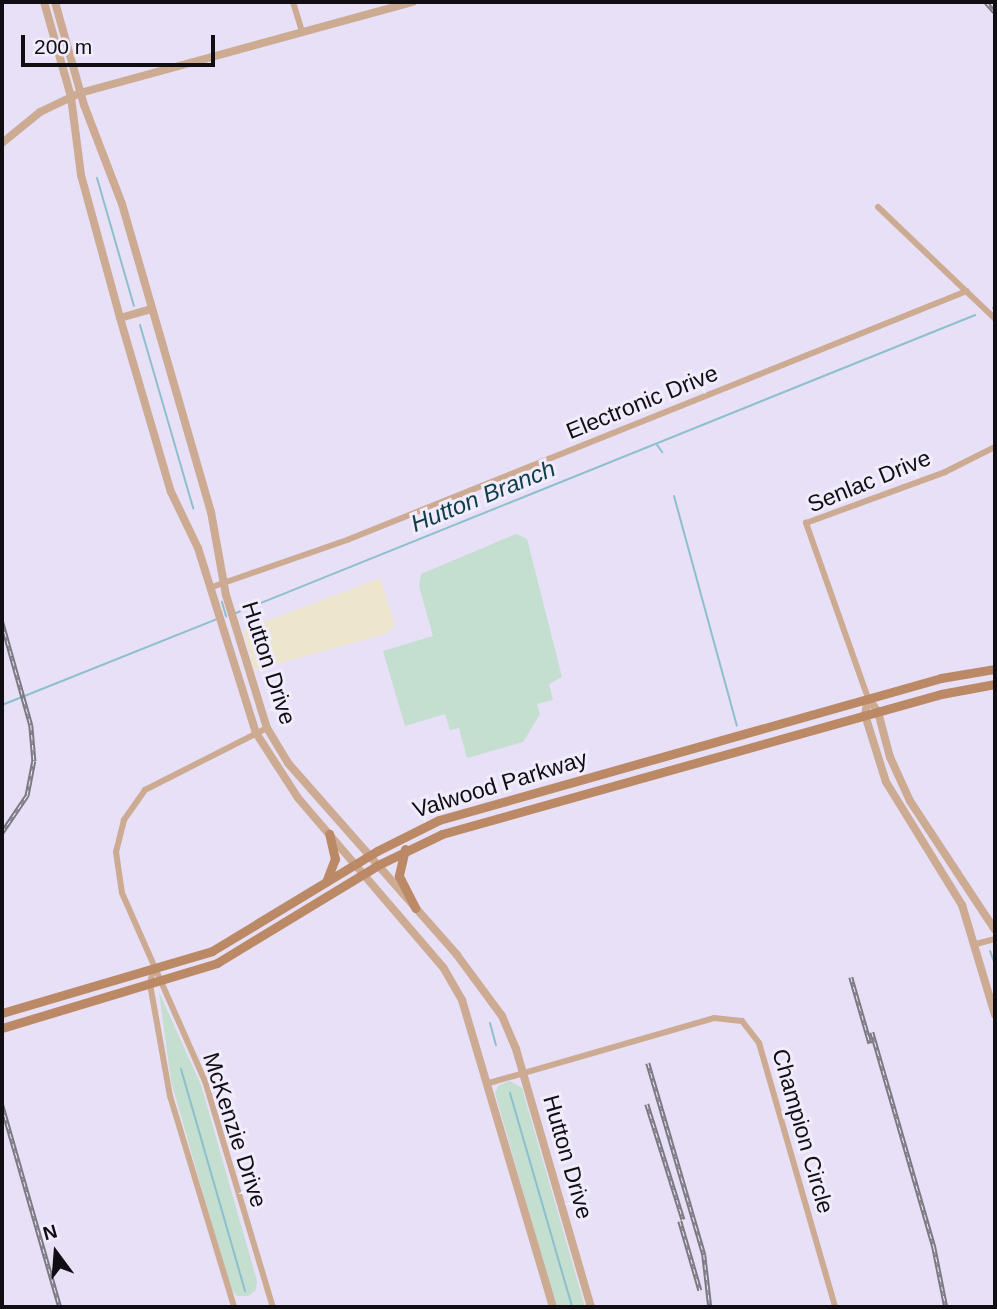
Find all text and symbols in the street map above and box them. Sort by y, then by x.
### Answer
scale bar [24,21,219,65]
text: 200 m [34,35,92,58]
street label: Electronic Drive [562,359,722,445]
street label: Senlac Drive [803,444,935,518]
water label: Hutton Branch [406,454,560,538]
street label: Hutton Drive [236,598,302,728]
street label: Valwood Parkway [409,744,591,824]
street label: Champion Circle [766,1045,840,1217]
street label: McKenzie Drive [197,1049,273,1211]
street label: Hutton Drive [537,1092,599,1222]
north arrow [21,1218,91,1288]
text: N [41,1220,60,1244]

